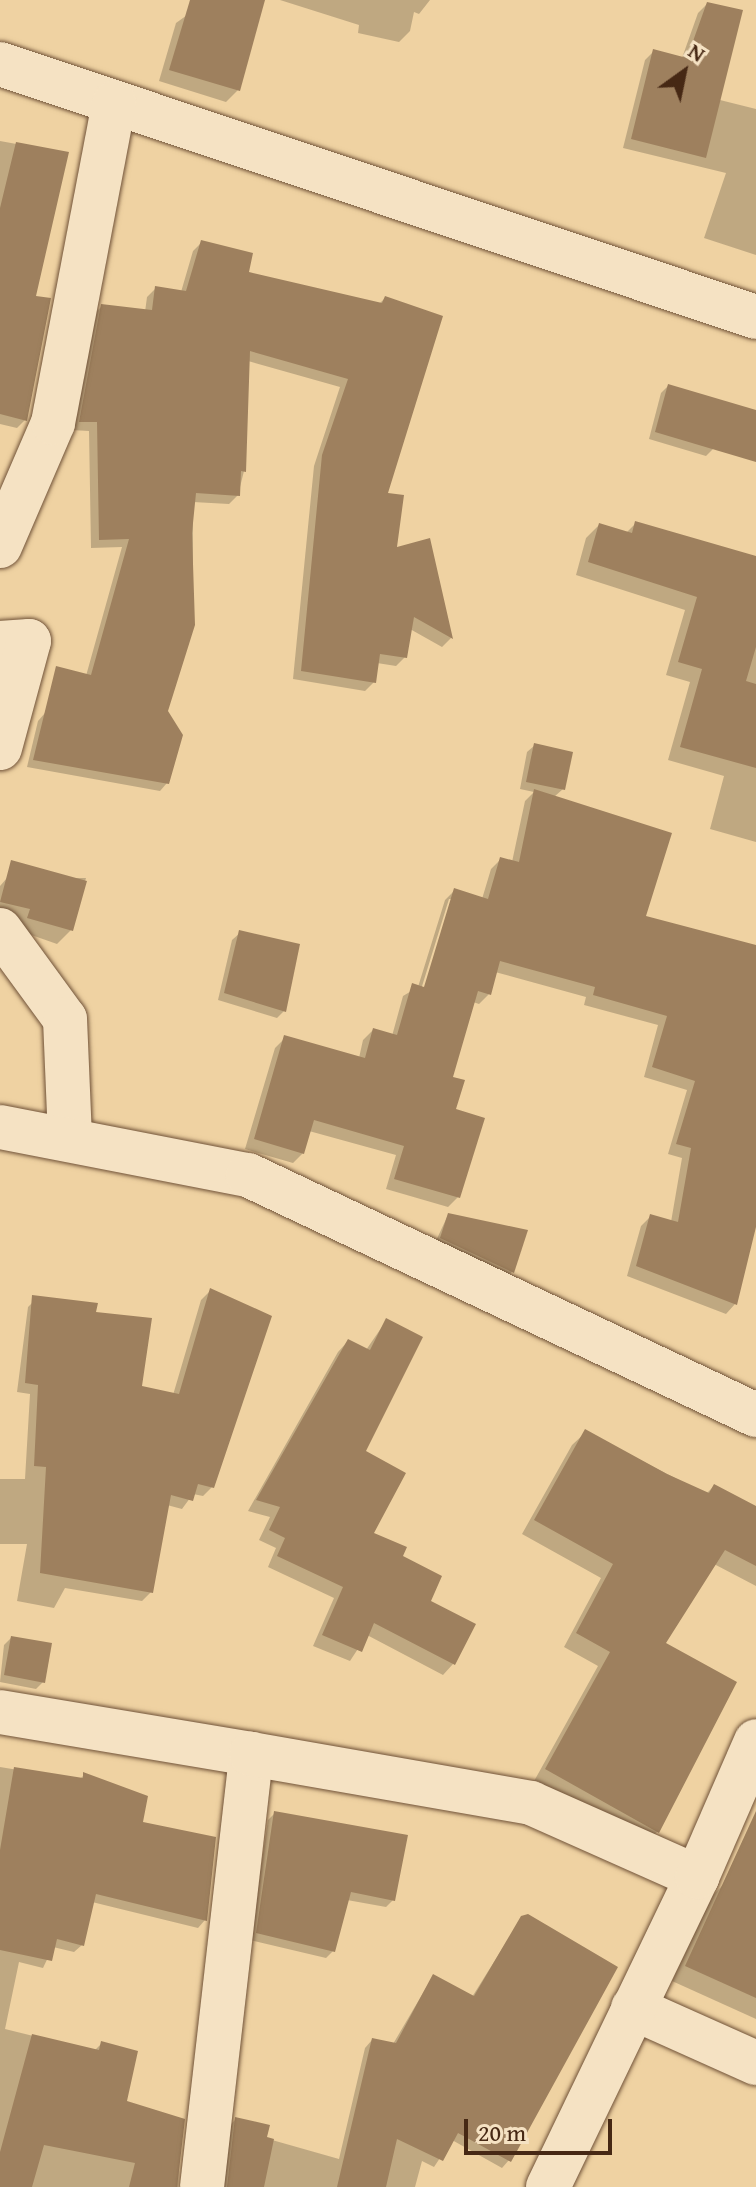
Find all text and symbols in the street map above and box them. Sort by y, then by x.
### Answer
north arrow [644,32,724,112]
text: N [682,34,712,69]
scale bar [468,2103,616,2153]
text: 20 m [478,2115,526,2150]

